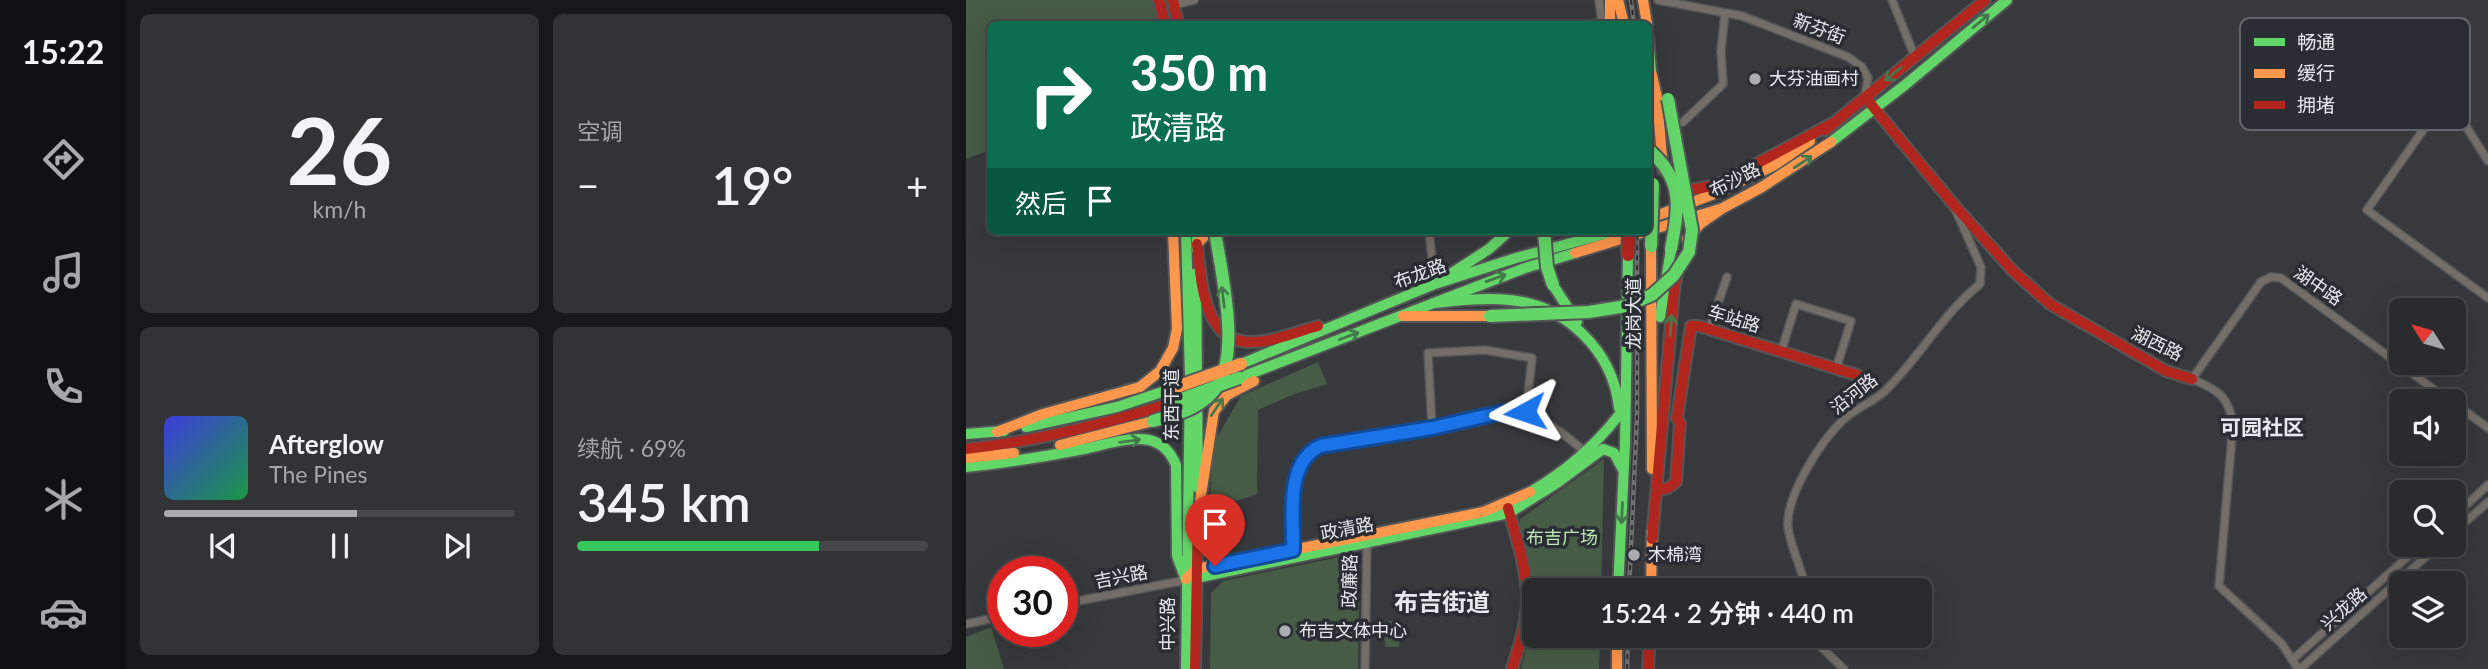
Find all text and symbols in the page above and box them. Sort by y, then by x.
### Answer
street label: 新芬街 [1790,8,1849,48]
one-way arrow [1972,13,1990,29]
legend [2240,18,2470,130]
text: 畅通 [2297,30,2335,53]
text: 15:22 [22,32,104,71]
text: 350 m [1130,43,1268,101]
icon: right [1015,49,1106,140]
text: 缓行 [2297,61,2335,84]
one-way arrow [1885,66,1903,82]
place label: 大芬油画村 [1769,67,1859,89]
marker: 大芬油画村 [1747,71,1763,87]
text: 拥堵 [2297,93,2335,116]
text: 26 [287,95,392,204]
text: 政清路 [1130,107,1226,146]
text: 空调 [577,117,623,145]
icon: directions [39,135,88,184]
text: 19° [712,154,793,216]
one-way arrow [1793,154,1812,169]
street label: 布沙路 [1705,157,1764,201]
text: − [577,162,599,208]
text: + [906,162,928,208]
icon: arrive [1081,182,1119,220]
text: 然后 [1015,187,1067,219]
text: km/h [313,195,366,223]
icon: music [39,248,88,297]
street label: 布龙路 [1391,253,1449,293]
street label: 湖中路 [2290,261,2347,310]
one-way arrow [1485,271,1507,284]
street label: 龙岗大道 [1622,278,1644,350]
one-way arrow [1216,286,1229,309]
north arrow [2389,298,2466,374]
map controls [2389,298,2466,648]
street label: 车站路 [1705,300,1763,336]
one-way arrow [1665,314,1678,336]
street label: 湖西路 [2128,321,2187,365]
one-way arrow [1338,329,1360,342]
icon: phone [39,362,88,411]
street label: 沿河路 [1825,368,1881,419]
street label: 东西干道 [1160,369,1182,441]
position arrow [1488,375,1562,449]
button: sound [2389,389,2466,466]
one-way arrow [1210,398,1225,417]
district label: 可园社区 [2220,414,2304,439]
text: Afterglow [269,428,384,460]
text: 续航 · 69% [577,434,686,462]
one-way arrow [1118,435,1141,448]
text: The Pines [269,460,367,488]
text: 345 km [577,471,751,533]
icon: climate [39,475,88,524]
button: search [2389,480,2466,557]
pin [1185,494,1245,566]
one-way arrow [1615,501,1628,524]
icon: arrive [1196,505,1234,543]
street label: 政清路 [1318,512,1375,544]
park label: 布吉广场 [1526,526,1598,548]
icon: previous [204,527,242,565]
icon: pause [321,527,359,565]
icon: next [438,527,476,565]
place label: 木棉湾 [1648,543,1702,565]
marker: 木棉湾 [1626,547,1642,563]
street label: 政廉路 [1338,554,1360,608]
speed limit sign: 30 [987,556,1078,647]
street label: 吉兴路 [1092,560,1149,592]
button: layers [2389,571,2466,648]
street label: 兴龙路 [2316,582,2371,634]
district label: 布吉街道 [1394,587,1490,616]
icon: car [39,588,88,637]
street label: 中兴路 [1156,597,1178,651]
text: 15:24 · 2 分钟 · 440 m [1600,597,1854,629]
place label: 布吉文体中心 [1299,619,1407,641]
marker: 布吉文体中心 [1277,623,1293,639]

